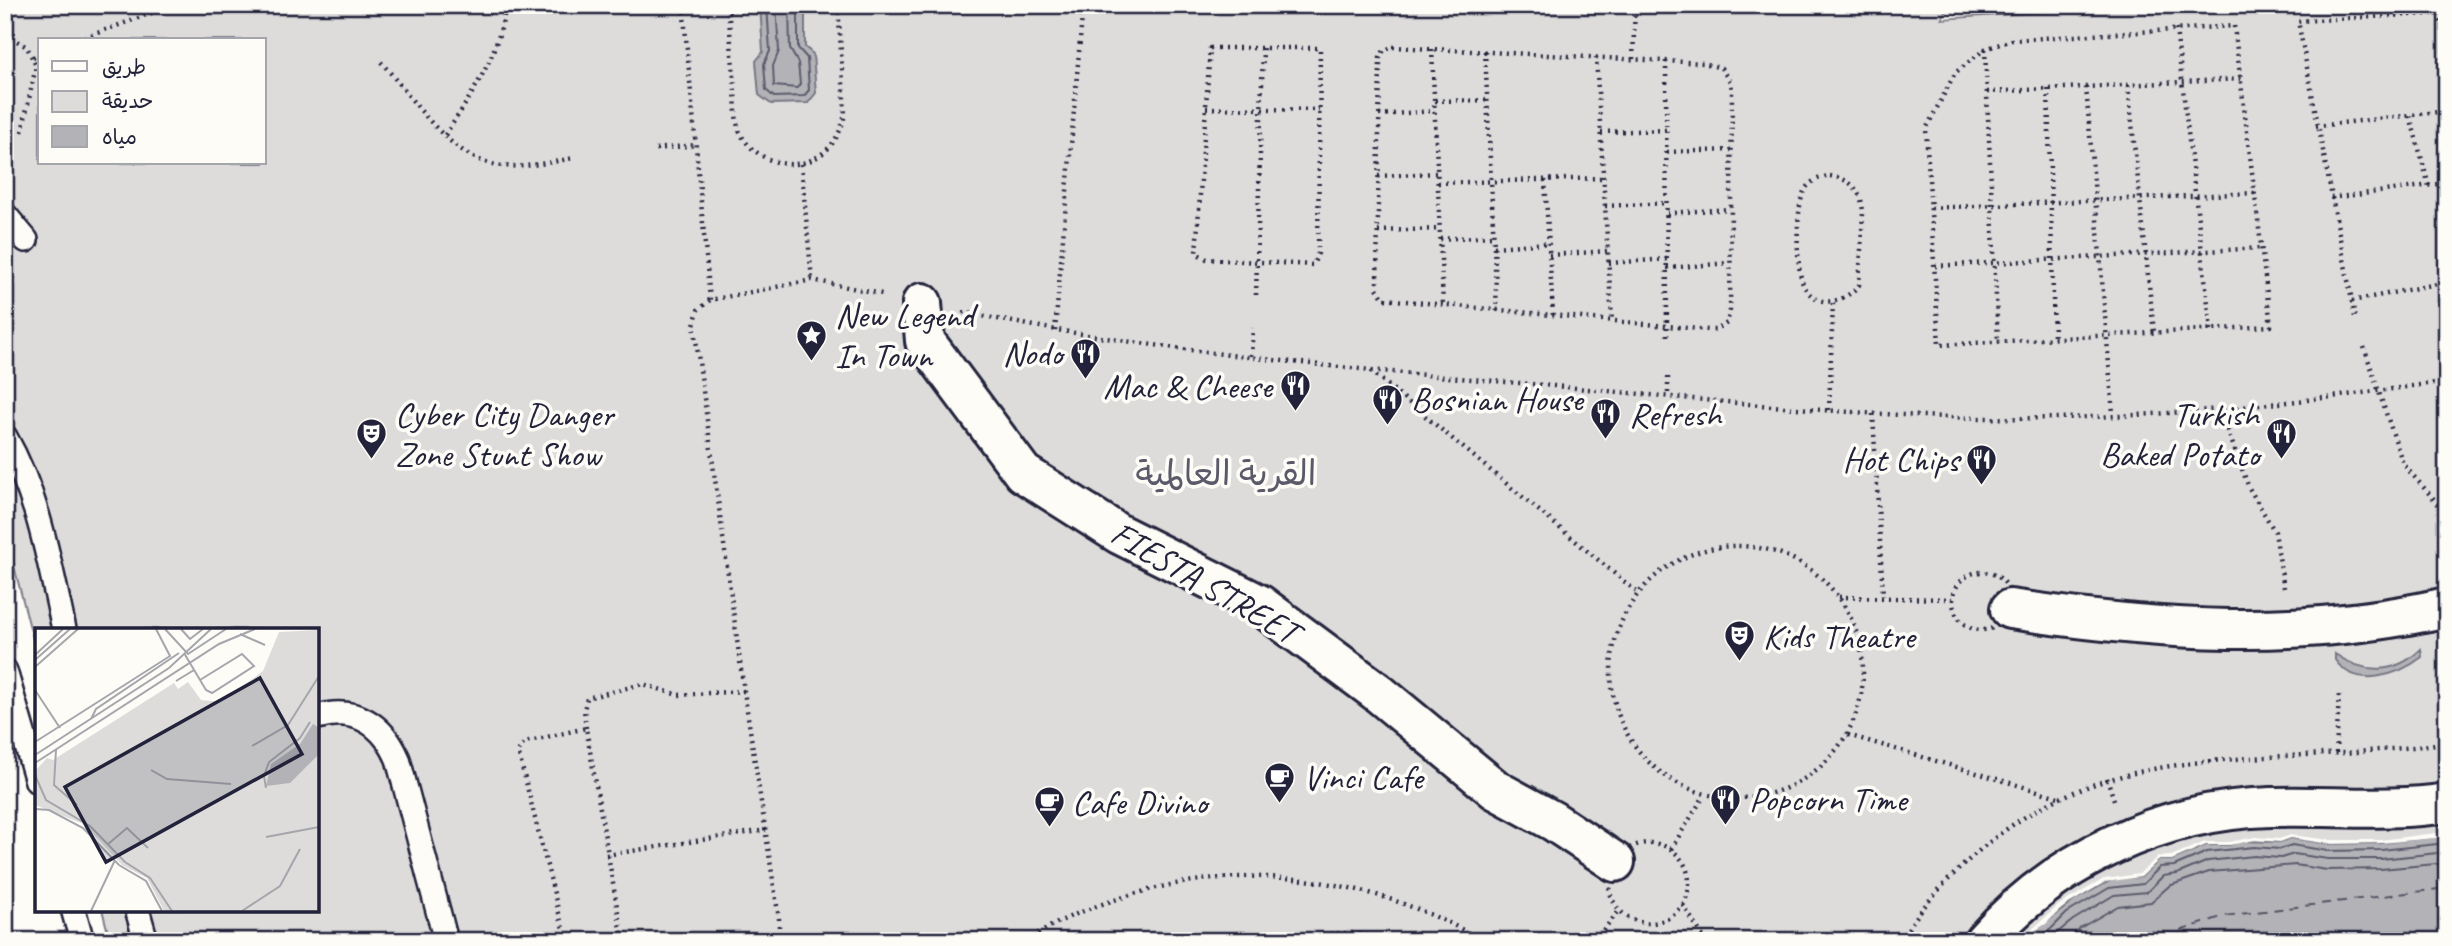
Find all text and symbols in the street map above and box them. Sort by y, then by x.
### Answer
legend [38,38,266,164]
text: طريق [102,54,146,80]
text: حديقة [102,88,153,114]
text: مياه [102,124,137,150]
place label: New Legend In Town [835,293,979,378]
place icon: New Legend In Town [795,318,829,362]
place label: Nodo [1003,331,1066,376]
restaurant icon: Nodo [1068,336,1102,380]
place label: Mac & Cheese [1104,364,1275,409]
restaurant icon: Mac & Cheese [1278,369,1312,413]
place label: Bosnian House [1411,377,1585,422]
restaurant icon: Bosnian House [1371,382,1405,426]
place label: Cyber City Danger Zone Stunt Show [395,392,616,477]
place label: Refresh [1629,392,1723,437]
place label: Turkish Baked Potato [2100,392,2263,477]
restaurant icon: Refresh [1589,397,1623,441]
theatre icon: Cyber City Danger Zone Stunt Show [355,417,389,461]
restaurant icon: Turkish Baked Potato [2265,417,2299,461]
place label: Hot Chips [1842,437,1962,482]
restaurant icon: Hot Chips [1965,442,1999,486]
park label: القرية العالمية [1136,451,1316,496]
street label: FIESTA STREET [1103,511,1313,658]
place label: Kids Theatre [1763,614,1917,659]
theatre icon: Kids Theatre [1723,619,1757,663]
inset map [35,628,318,911]
place label: Vinci Cafe [1303,755,1425,800]
cafe icon: Vinci Cafe [1263,760,1297,804]
place label: Popcorn Time [1749,777,1909,822]
place label: Cafe Divino [1072,780,1211,825]
restaurant icon: Popcorn Time [1709,782,1743,826]
cafe icon: Cafe Divino [1032,785,1066,829]

